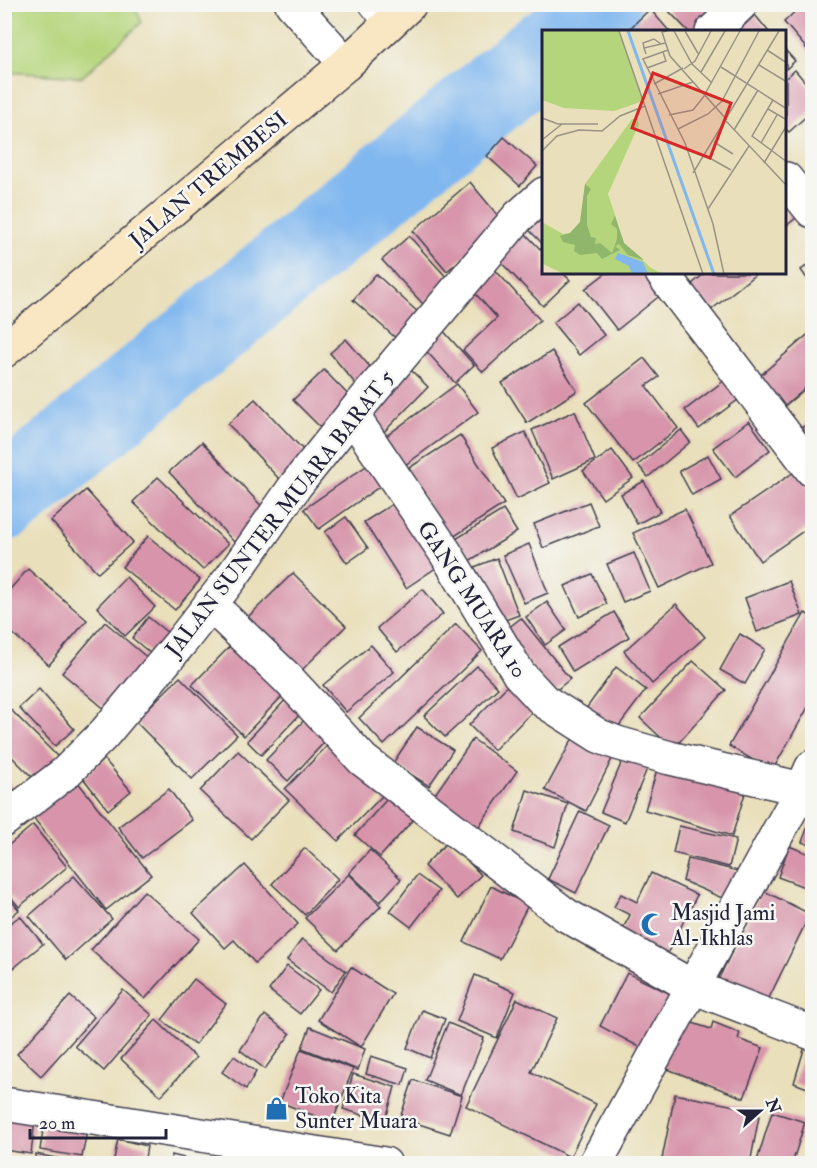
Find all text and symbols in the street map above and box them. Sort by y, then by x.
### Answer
inset map [542,30,787,274]
street label: JALAN TREMBESI [123,105,294,255]
street label: JALAN SUNTER MUARA BARAT 5 [159,364,401,663]
street label: GANG MUARA 10 [411,516,533,683]
place label: Masjid Jami Al-Ikhlas [670,899,776,952]
mosque icon: Masjid Jami Al-Ikhlas [640,912,666,938]
north arrow [730,1081,790,1141]
place label: Toko Kita Sunter Muara [295,1082,418,1135]
shop icon: Toko Kita Sunter Muara [264,1095,290,1121]
text: N [761,1095,785,1117]
scale bar [30,1102,166,1140]
text: 20 m [39,1112,75,1135]

